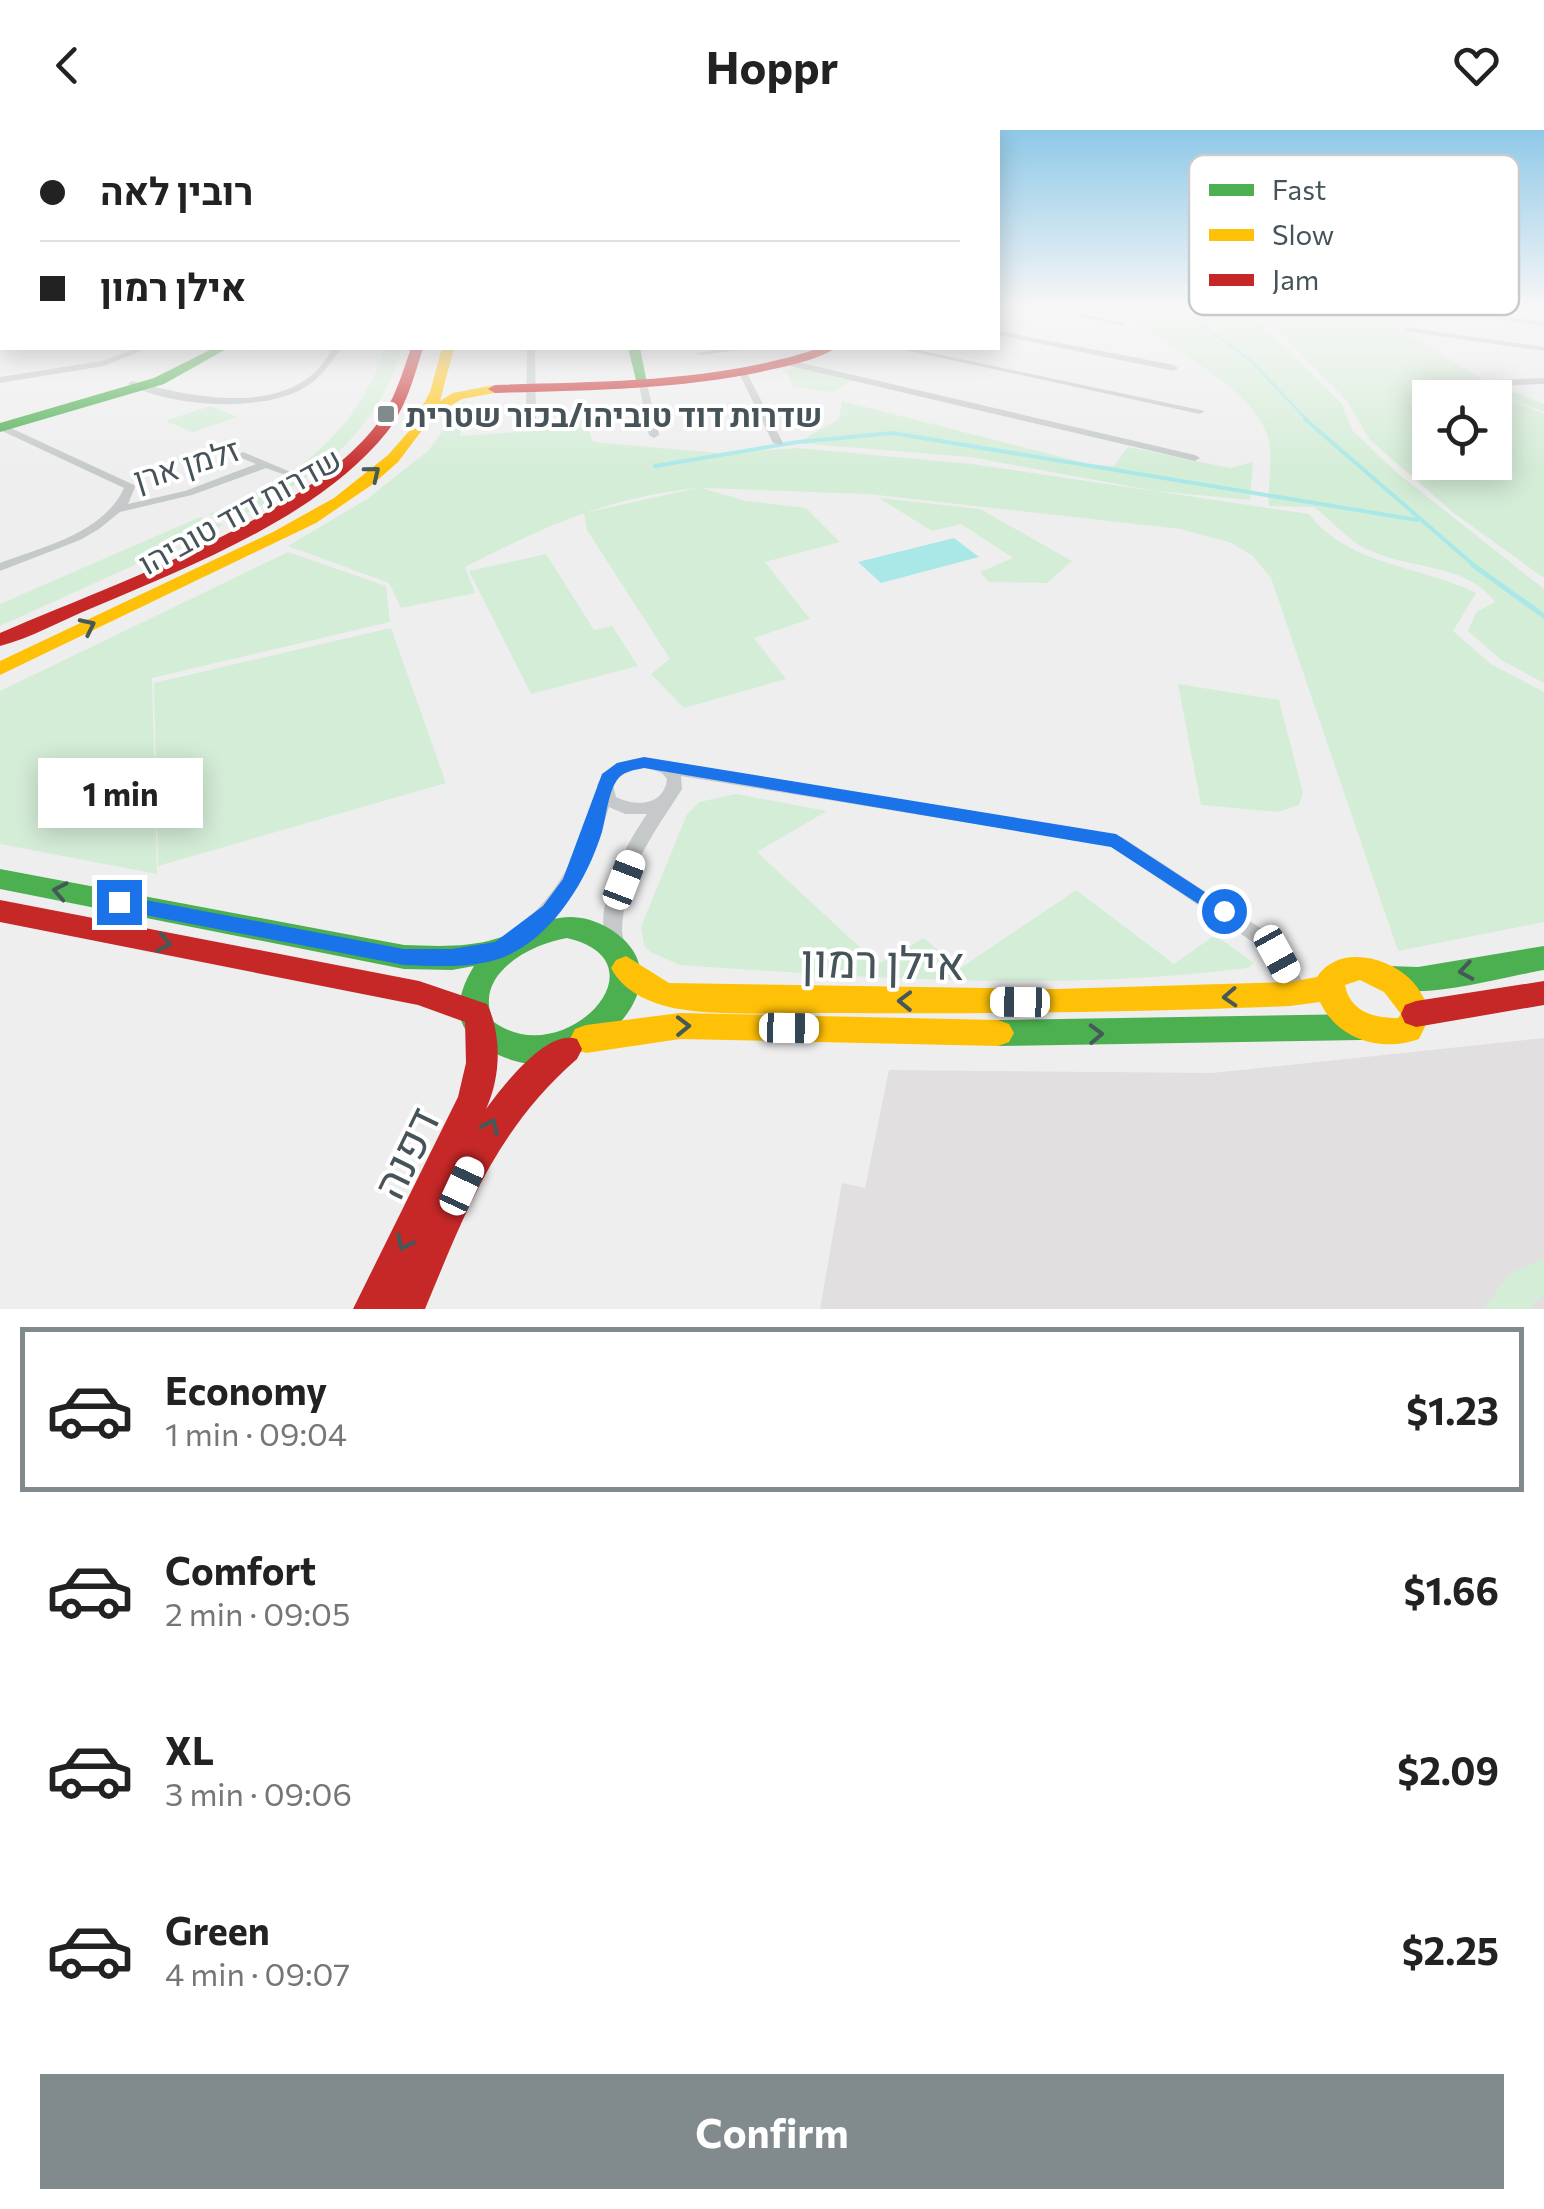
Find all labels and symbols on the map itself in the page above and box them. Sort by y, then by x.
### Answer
legend [1189,155,1519,315]
text: Fast [1272,172,1326,206]
text: Slow [1272,217,1334,251]
text: Jam [1272,262,1319,296]
place label: שדרות דוד טוביהו/בכור שטרית [406,394,822,434]
marker: שדרות דוד טוביהו/בכור שטרית [375,403,397,425]
street label: זלמן ארן [128,428,244,498]
street label: שדרות דוד טוביהו [130,438,348,582]
one-way arrow [362,467,380,484]
one-way arrow [78,619,96,639]
callout: 1 min [36,757,202,827]
car [599,847,649,913]
route end [97,880,142,925]
one-way arrow [51,881,68,902]
route start [1202,889,1247,934]
car [1249,920,1305,988]
one-way arrow [156,931,173,952]
street label: אילן רמון [801,931,965,989]
one-way arrow [1458,960,1475,981]
car [990,986,1050,1018]
one-way arrow [1222,986,1238,1007]
one-way arrow [897,990,913,1011]
car [759,1012,819,1044]
one-way arrow [675,1016,691,1037]
one-way arrow [1089,1024,1105,1045]
street label: דפנה [359,1098,449,1206]
one-way arrow [479,1118,498,1136]
car [436,1152,488,1220]
one-way arrow [396,1233,416,1251]

